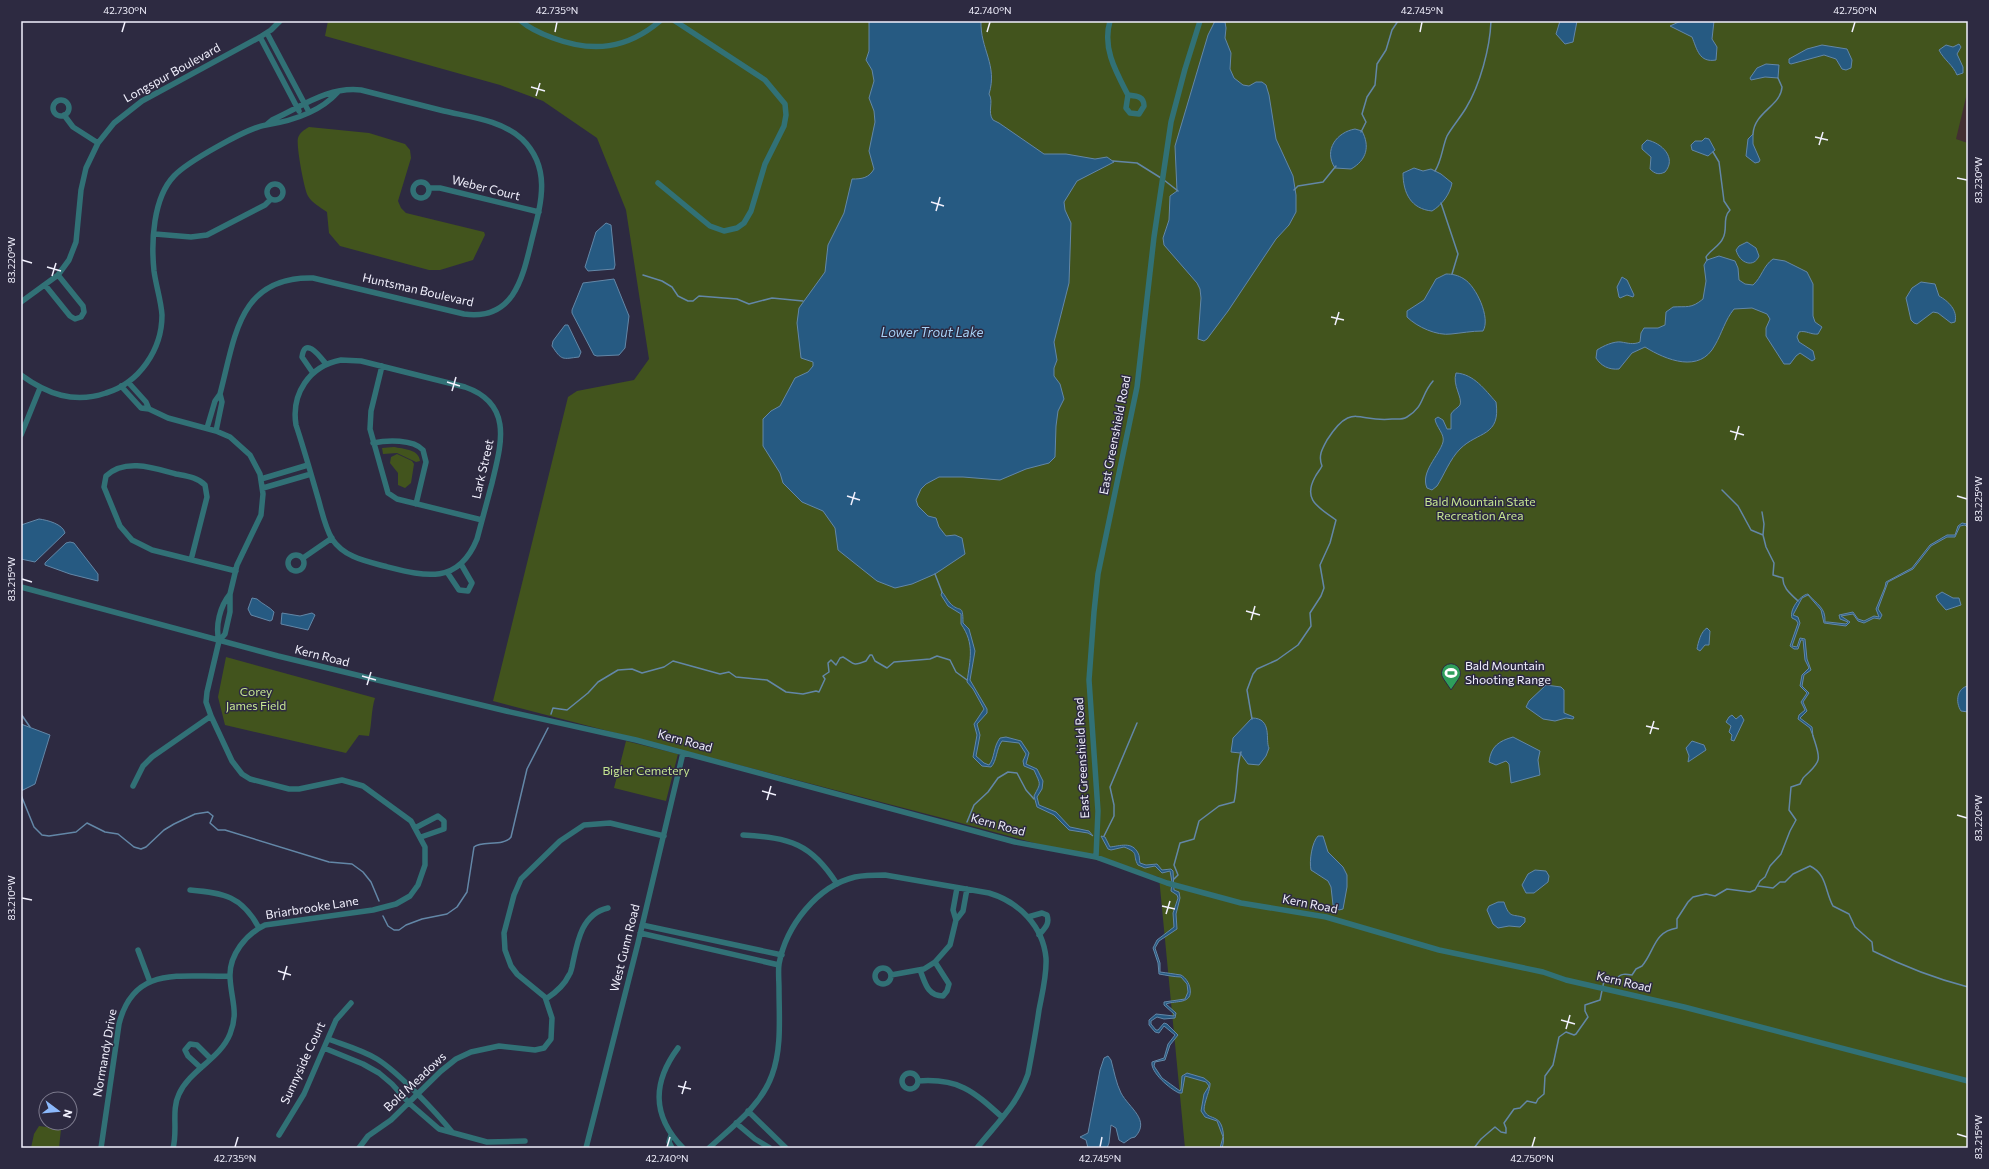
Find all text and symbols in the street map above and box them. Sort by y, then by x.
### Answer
text: 42.730°N [103,4,147,16]
text: 42.735°N [536,4,578,16]
text: 42.740°N [968,4,1012,16]
text: 42.745°N [1401,4,1443,16]
text: 42.750°N [1833,4,1877,16]
street label: Longspur Boulevard [121,40,222,105]
text: 83.230°W [1972,157,1984,203]
street label: Weber Court [451,172,522,202]
text: 83.220°W [5,237,17,283]
street label: Huntsman Boulevard [361,269,475,309]
water label: Lower Trout Lake [881,324,983,340]
street label: East Greenshield Road [1096,374,1132,496]
street label: Lark Street [468,438,496,500]
text: 83.225°W [1972,476,1984,522]
park label: Bald Mountain State Recreation Area [1424,494,1536,522]
text: 83.215°W [5,557,17,601]
street label: Kern Road [293,641,351,669]
place label: Bald Mountain Shooting Range [1465,658,1551,686]
sports icon: Bald Mountain Shooting Range [1440,662,1462,690]
park label: Corey James Field [226,684,286,713]
street label: East Greenshield Road [1071,697,1091,819]
street label: Kern Road [656,726,714,754]
park label: Bigler Cemetery [602,763,690,777]
text: 83.220°W [1972,795,1984,841]
street label: Kern Road [969,810,1027,838]
text: 83.210°W [5,875,17,921]
street label: Kern Road [1281,891,1339,915]
street label: Briarbrooke Lane [264,893,359,921]
street label: West Gunn Road [606,902,642,993]
street label: Kern Road [1595,968,1653,994]
street label: Normandy Drive [89,1008,119,1098]
street label: Sunnyside Court [277,1019,327,1106]
street label: Bold Meadows [380,1049,448,1114]
north arrow [38,1091,78,1131]
text: N [61,1108,75,1120]
text: 83.215°W [1972,1115,1984,1159]
text: 42.735°N [214,1152,256,1164]
text: 42.740°N [645,1152,689,1164]
text: 42.745°N [1079,1152,1121,1164]
text: 42.750°N [1510,1152,1554,1164]

